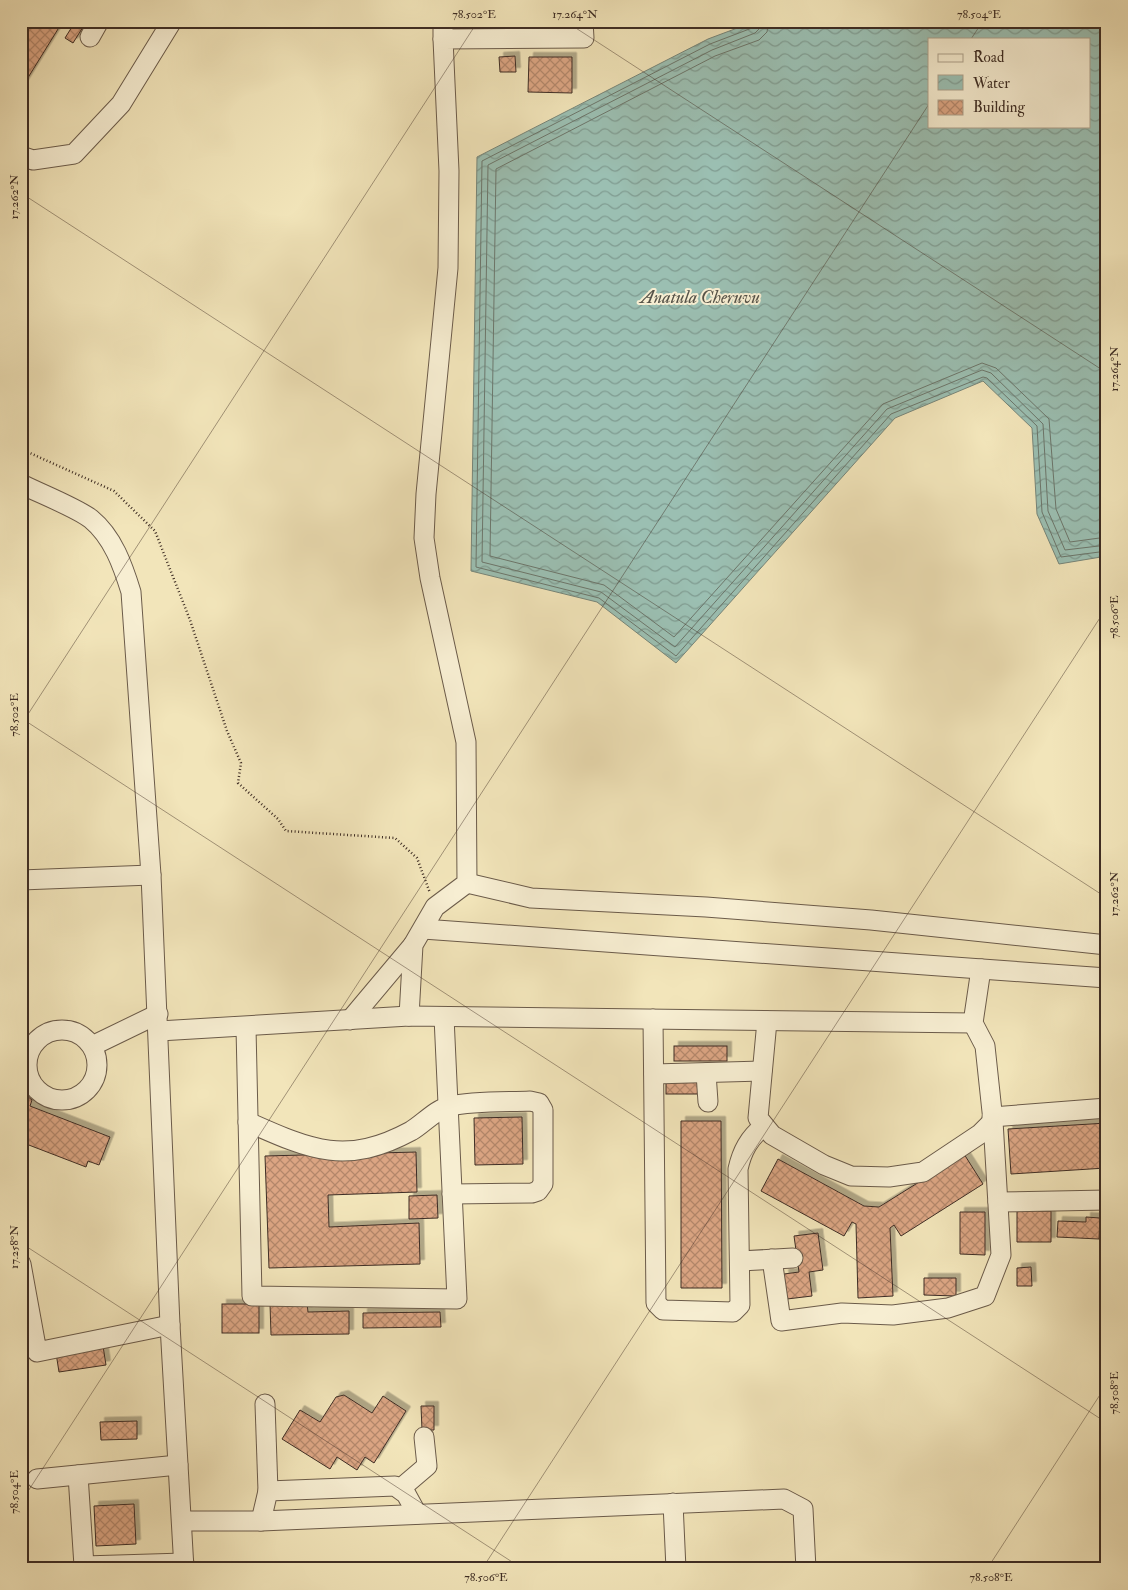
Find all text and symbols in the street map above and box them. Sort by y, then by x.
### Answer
text: 78.502°E [452,7,496,22]
text: 17.264°N [552,7,598,22]
text: 78.504°E [957,7,1001,22]
legend [928,38,1090,128]
text: Road [973,48,1005,67]
text: Water [972,74,1010,93]
text: Building [973,98,1025,117]
text: 17.262°N [7,174,22,220]
water label: Anatula Cheruvu [638,286,760,309]
text: 17.264°N [1107,346,1122,392]
text: 78.506°E [1107,595,1122,639]
text: 78.502°E [7,693,22,737]
text: 17.262°N [1107,871,1122,917]
text: 17.258°N [7,1225,22,1269]
text: 78.508°E [1107,1371,1122,1415]
text: 78.504°E [7,1470,22,1514]
text: 78.506°E [464,1570,508,1585]
text: 78.508°E [969,1570,1013,1585]

